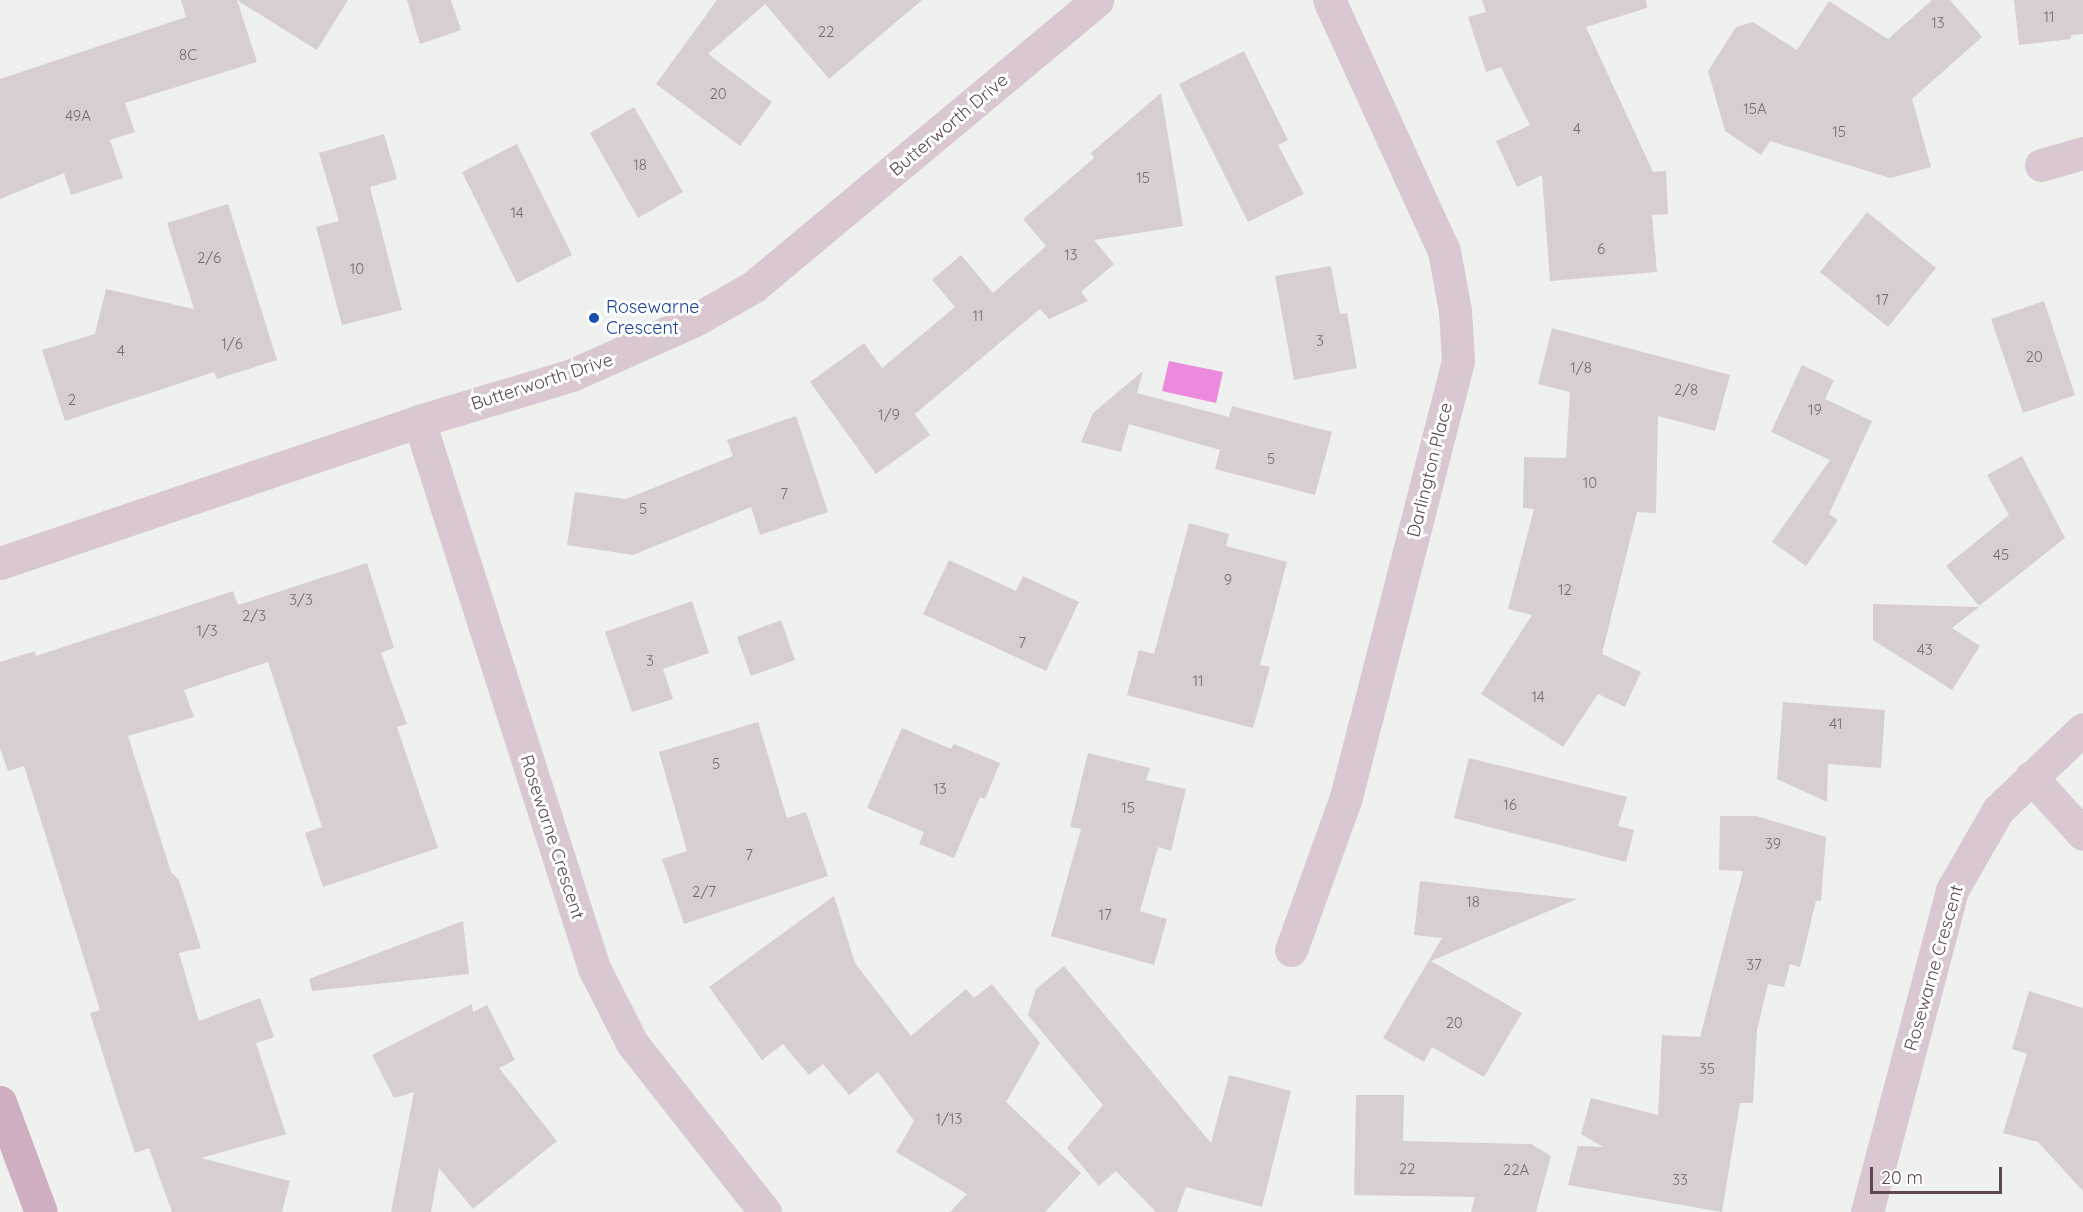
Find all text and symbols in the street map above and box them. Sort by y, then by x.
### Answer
house number: 11 [2043,8,2055,26]
house number: 13 [1931,14,1945,32]
house number: 22 [818,23,834,41]
house number: 8C [179,46,197,64]
street label: Butterworth Drive [885,69,1013,181]
house number: 20 [709,85,727,103]
house number: 15A [1743,100,1767,118]
house number: 49A [65,107,91,125]
house number: 4 [1573,120,1581,138]
house number: 15 [1832,123,1846,141]
house number: 18 [633,156,647,174]
house number: 15 [1136,169,1150,187]
house number: 14 [510,204,524,222]
house number: 6 [1597,240,1605,258]
house number: 13 [1064,246,1078,264]
house number: 2/6 [197,249,221,267]
house number: 10 [350,260,364,278]
house number: 17 [1875,291,1889,309]
place label: Rosewarne Crescent [606,297,699,340]
house number: 11 [972,307,984,325]
marker: Rosewarne Crescent [587,311,601,325]
house number: 3 [1316,332,1324,350]
house number: 1/6 [221,335,243,353]
house number: 4 [117,342,125,360]
house number: 20 [2025,348,2043,366]
street label: Butterworth Drive [468,349,616,415]
house number: 1/8 [1570,359,1592,377]
house number: 2/8 [1674,381,1698,399]
house number: 2 [68,391,76,409]
street label: Darlington Place [1403,400,1457,540]
house number: 19 [1808,401,1822,419]
house number: 1/9 [878,406,900,424]
house number: 5 [1267,450,1275,468]
house number: 10 [1583,474,1597,492]
house number: 7 [780,485,788,503]
house number: 5 [639,500,647,518]
house number: 45 [1993,546,2009,564]
house number: 9 [1224,571,1232,589]
house number: 12 [1558,581,1572,599]
house number: 3/3 [289,591,313,609]
house number: 2/3 [242,607,266,625]
house number: 1/3 [196,622,218,640]
house number: 7 [1018,634,1026,652]
house number: 43 [1917,641,1933,659]
house number: 3 [646,652,654,670]
house number: 11 [1192,672,1204,690]
house number: 14 [1531,688,1545,706]
house number: 41 [1829,715,1843,733]
street label: Rosewarne Crescent [515,752,589,922]
house number: 5 [712,755,720,773]
house number: 13 [933,780,947,798]
house number: 16 [1503,796,1517,814]
house number: 15 [1121,799,1135,817]
house number: 39 [1765,835,1781,853]
house number: 7 [745,846,753,864]
house number: 2/7 [692,883,716,901]
street label: Rosewarne Crescent [1900,883,1968,1053]
house number: 18 [1466,893,1480,911]
house number: 17 [1098,906,1112,924]
house number: 37 [1746,956,1762,974]
house number: 20 [1445,1014,1463,1032]
house number: 35 [1699,1060,1715,1078]
house number: 1/13 [936,1110,962,1128]
scale bar [1873,1155,2005,1193]
house number: 22 [1399,1160,1415,1178]
house number: 22A [1503,1161,1529,1179]
text: 20 m [1881,1166,1923,1189]
house number: 33 [1672,1171,1688,1189]

